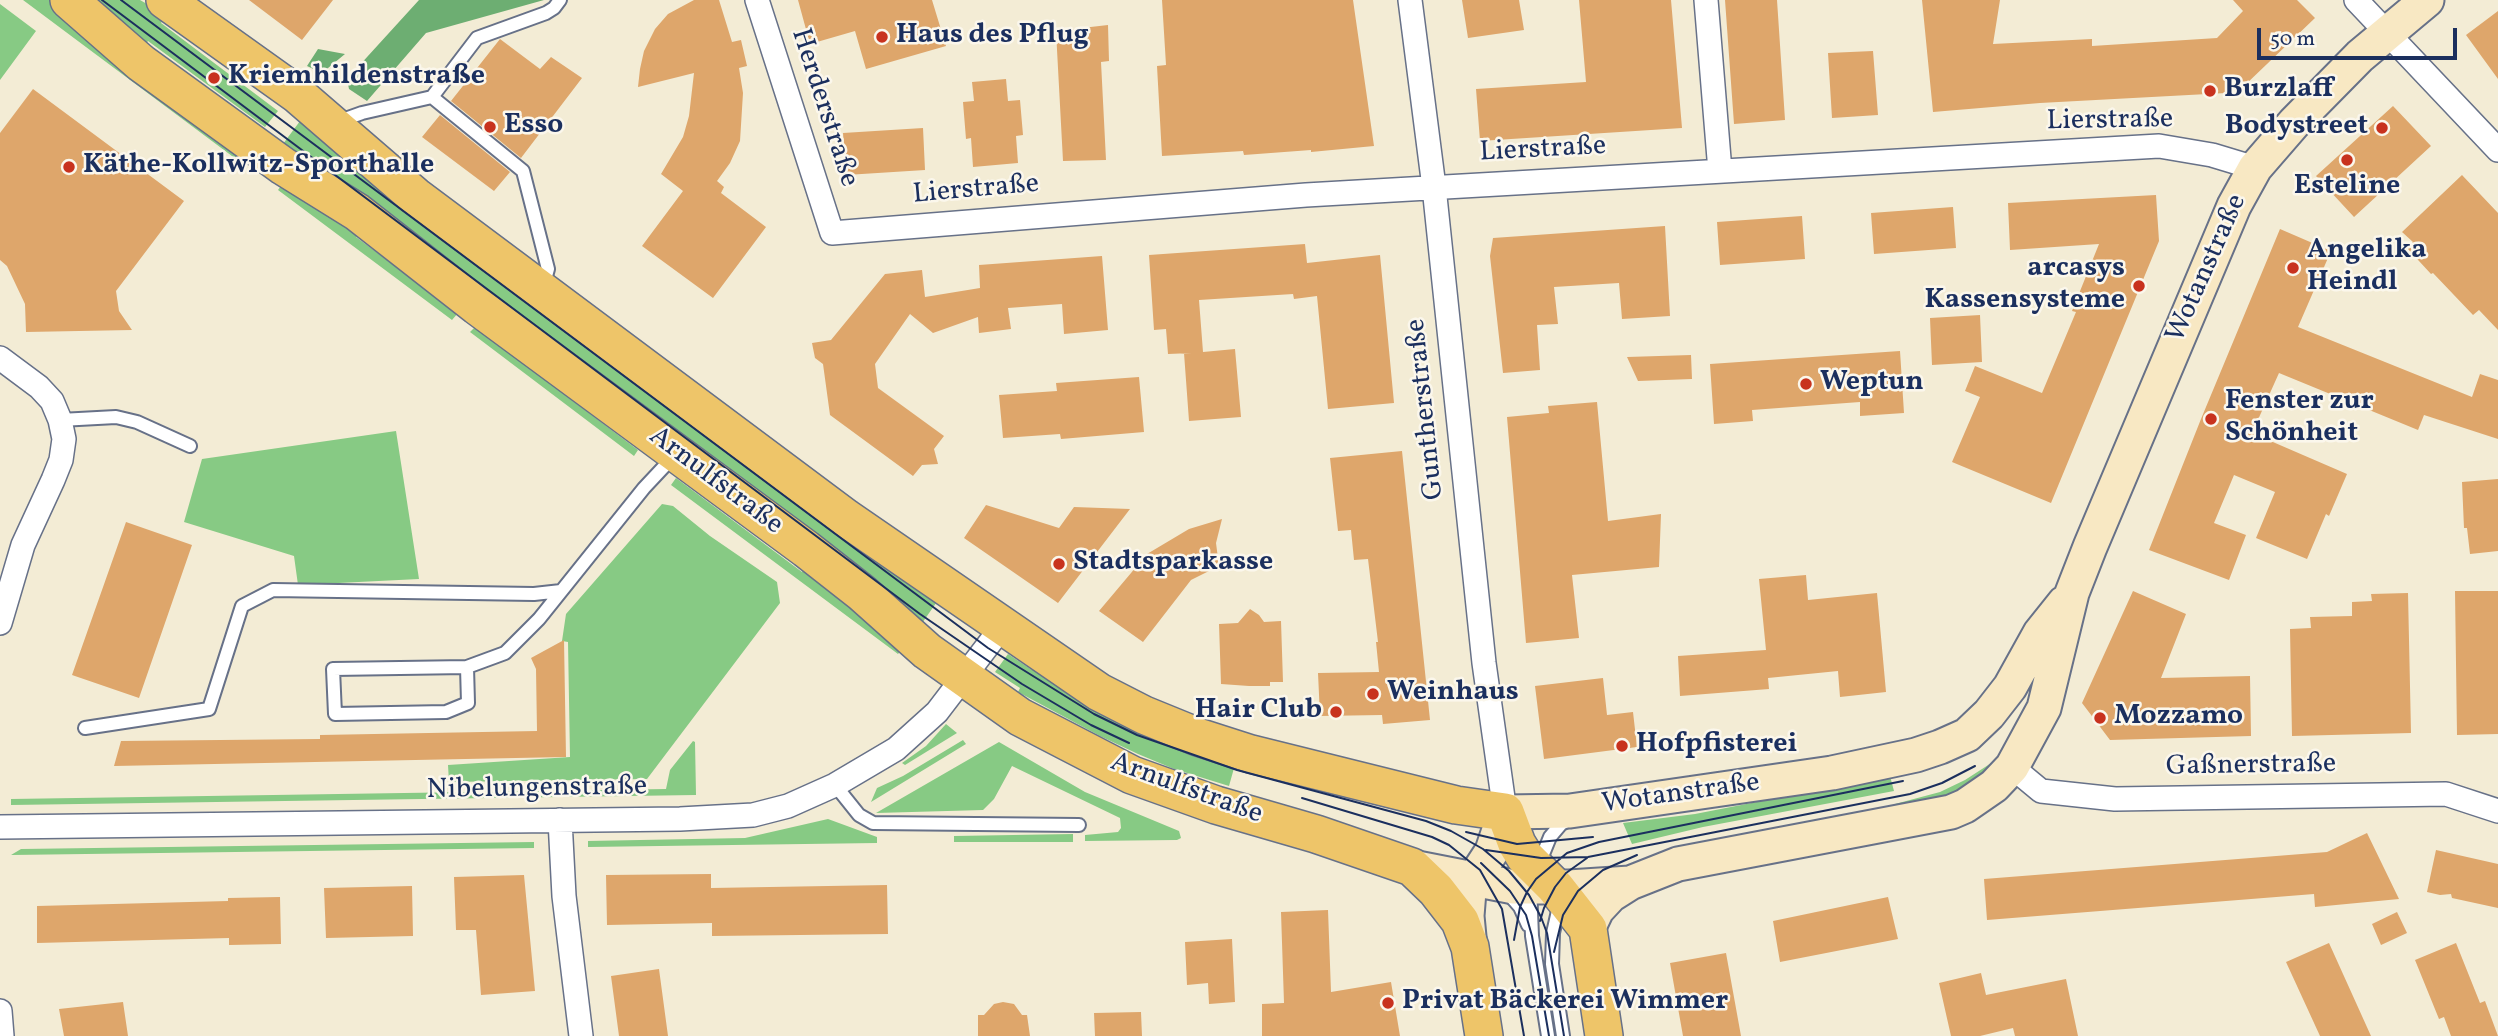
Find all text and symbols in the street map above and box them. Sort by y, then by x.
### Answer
scale bar [2260,14,2460,58]
place label: Haus des Pflug [896,20,1089,54]
street label: Herderstraße [782,25,864,191]
text: 50 m [2270,25,2315,54]
marker: Haus des Pflug [874,29,890,45]
place label: Kriemhildenstraße [228,61,485,95]
marker: Kriemhildenstraße [206,70,222,86]
place label: Burzlaff [2224,74,2333,108]
marker: Burzlaff [2202,83,2218,99]
street label: Lierstraße [2046,104,2174,140]
place label: Esso [504,110,563,144]
place label: Bodystreet [2225,111,2368,145]
marker: Esso [482,119,498,135]
marker: Bodystreet [2374,120,2390,136]
street label: Lierstraße [1479,131,1607,171]
place label: Käthe-Kollwitz-Sporthalle [83,150,434,184]
marker: Esteline [2339,152,2355,168]
marker: Käthe-Kollwitz-Sporthalle [61,159,77,175]
street label: Lierstraße [911,169,1041,213]
place label: Esteline [2294,171,2400,205]
street label: Wotanstraße [2160,190,2256,348]
place label: Angelika Heindl [2307,235,2427,301]
place label: arcasys Kassensysteme [1925,253,2125,319]
marker: Angelika Heindl [2285,260,2301,276]
marker: arcasys Kassensysteme [2131,278,2147,294]
street label: Guntherstraße [1401,317,1453,501]
place label: Weptun [1820,367,1924,401]
marker: Weptun [1798,376,1814,392]
place label: Fenster zur Schönheit [2225,386,2374,452]
marker: Fenster zur Schönheit [2203,411,2219,427]
street label: Arnulfstraße [641,421,789,543]
place label: Stadtsparkasse [1073,547,1273,581]
marker: Stadtsparkasse [1051,556,1067,572]
place label: Weinhaus [1387,677,1519,711]
marker: Weinhaus [1365,686,1381,702]
place label: Hair Club [1195,695,1322,729]
place label: Mozzamo [2114,701,2243,735]
marker: Hair Club [1328,704,1344,720]
marker: Mozzamo [2092,710,2108,726]
place label: Hofpfisterei [1636,729,1797,763]
marker: Hofpfisterei [1614,738,1630,754]
street label: Arnulfstraße [1105,747,1267,833]
street label: Gaßnerstraße [2166,749,2336,785]
street label: Wotanstraße [1600,767,1762,823]
street label: Nibelungenstraße [426,771,648,809]
place label: Privat Bäckerei Wimmer [1402,986,1728,1020]
marker: Privat Bäckerei Wimmer [1380,995,1396,1011]

